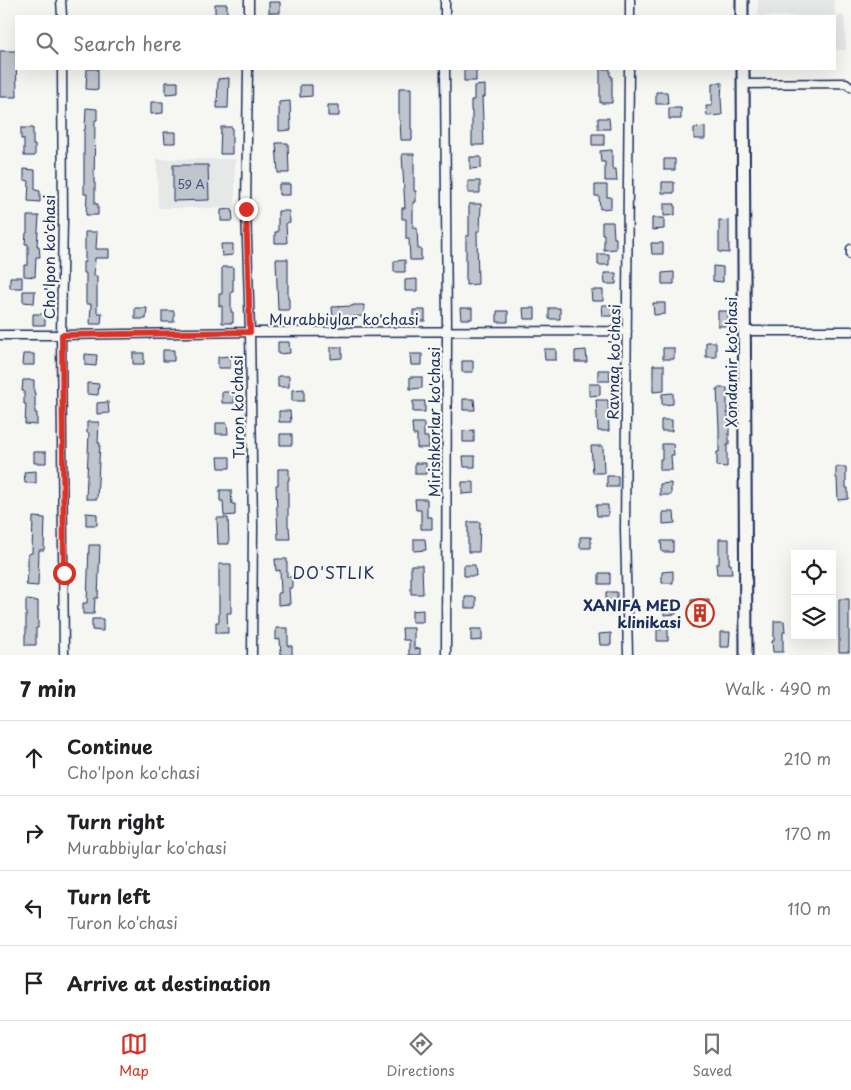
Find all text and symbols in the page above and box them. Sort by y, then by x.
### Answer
search box [15,15,836,70]
icon: search [33,29,61,57]
text: Search here [73,29,182,57]
house number: 59 А [177,175,205,193]
street label: Cho'lpon ko'chasi [37,195,60,319]
route end [235,198,258,221]
street label: Xondamir ko'chasi [719,297,742,427]
street label: Ravnaq ko'chasi [600,304,626,420]
street label: Murabbiylar ko'chasi [269,307,419,330]
street label: Mirishkorlar ko'chasi [422,347,445,497]
street label: Turon ko'chasi [225,355,249,459]
map controls [791,550,836,640]
button: locate [791,550,836,595]
district label: DO'STLIK [293,560,375,584]
route start [53,562,76,585]
place label: XANIFA MED klinikasi [584,593,681,633]
button: layers [791,595,836,640]
building icon: XANIFA MED klinikasi [685,598,715,628]
text: 7 min [20,672,76,704]
text: Walk · 490 m [725,676,831,700]
text: Continue [67,732,153,760]
icon: ahead [20,744,48,772]
text: 210 m [783,746,831,770]
text: Cho'lpon ko'chasi [67,760,200,784]
text: Turn right [67,807,165,835]
icon: right [20,819,48,847]
text: 170 m [785,821,831,845]
text: Murabbiylar ko'chasi [67,835,227,859]
text: Turn left [67,882,151,910]
icon: left [20,894,48,922]
text: 110 m [788,896,831,920]
text: Turon ko'chasi [67,910,178,934]
icon: arrive [20,969,48,997]
text: Arrive at destination [67,969,271,997]
tab: Map [119,1030,149,1081]
tab: Directions [387,1030,455,1081]
tab: Saved [692,1030,732,1081]

